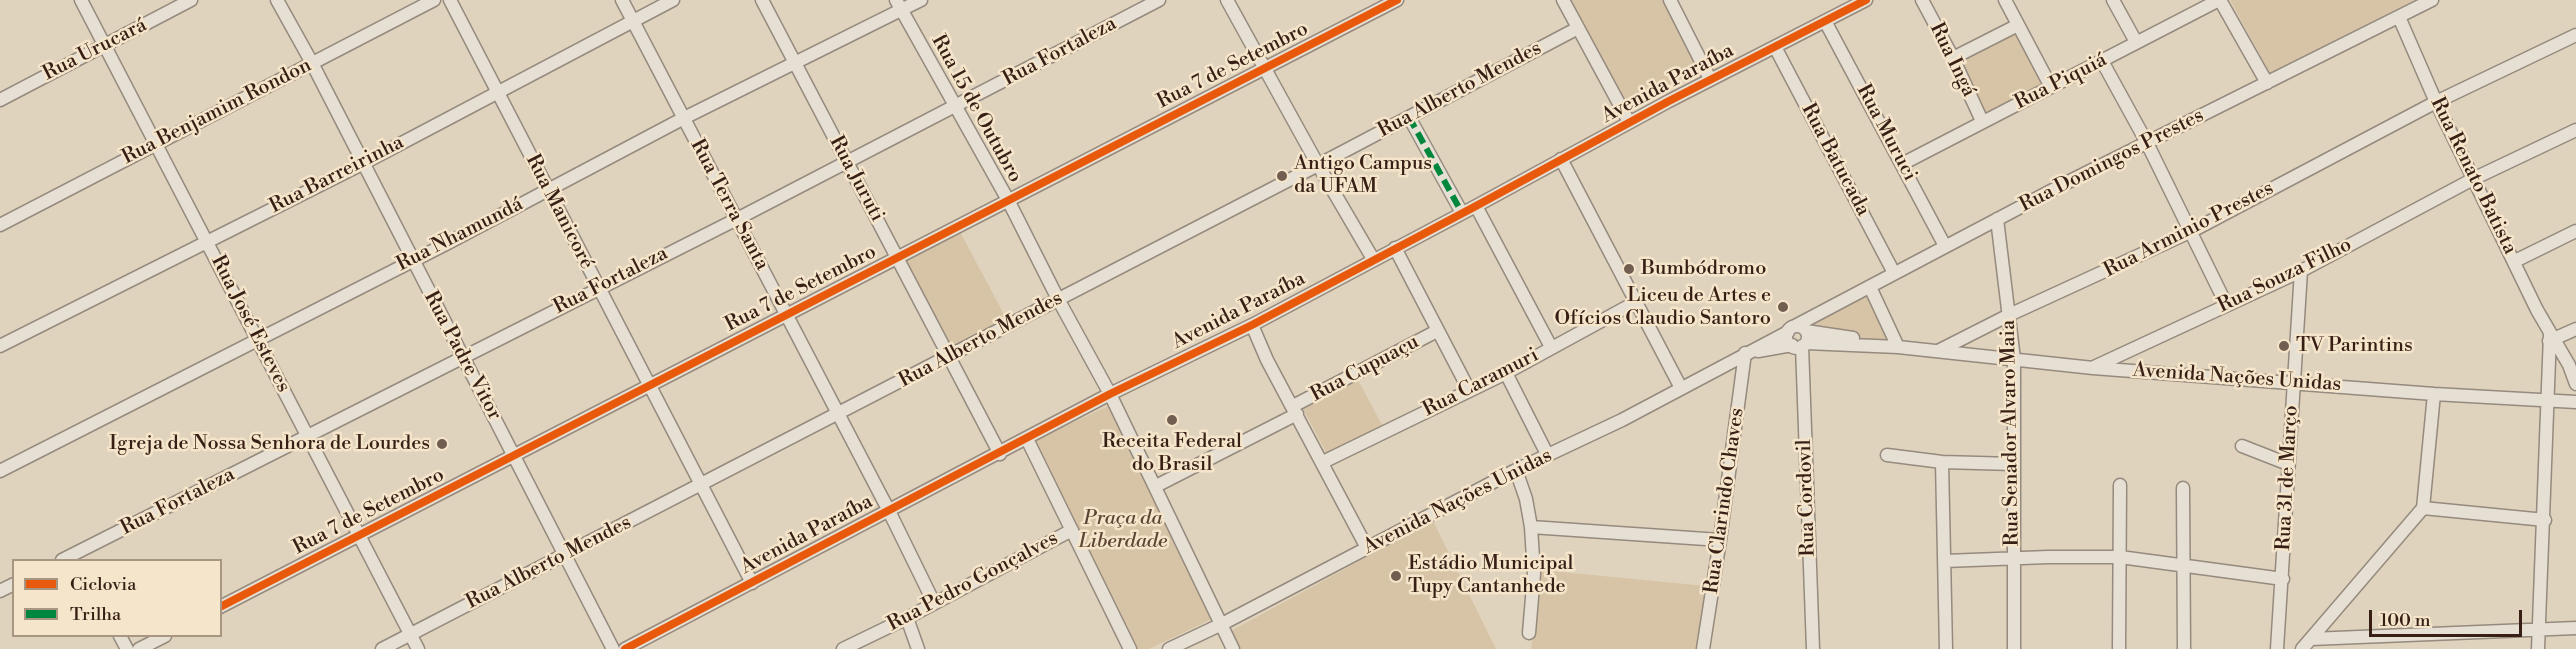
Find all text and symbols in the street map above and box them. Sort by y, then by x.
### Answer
street label: Rua Fortaleza [999,12,1121,92]
street label: Rua Urucará [39,14,151,86]
street label: Rua 7 de Setembro [1153,18,1313,114]
street label: Rua Ingá [1924,19,1980,101]
street label: Rua 15 de Outubro [925,31,1027,187]
street label: Rua Alberto Mendes [1374,37,1546,143]
street label: Avenida Paraíba [1598,39,1738,129]
street label: Rua Piquiá [2011,49,2111,115]
street label: Rua Benjamim Rondon [118,54,316,170]
street label: Rua Muruci [1851,81,1921,185]
street label: Rua Renato Batista [2425,94,2521,258]
street label: Rua Batucada [1795,100,1875,220]
street label: Rua Domingos Prestes [2016,104,2208,218]
street label: Rua Barreirinha [266,131,408,219]
street label: Rua Juruti [823,132,889,226]
street label: Rua Terra Santa [684,135,774,275]
street label: Rua Manicoré [520,151,598,273]
place label: Antigo Campus da UFAM [1294,152,1432,199]
marker: Antigo Campus da UFAM [1275,169,1289,183]
street label: Rua Arminio Prestes [2100,177,2278,283]
street label: Rua Nhamundá [393,193,527,277]
street label: Rua Souza Filho [2214,233,2356,319]
street label: Rua 7 de Setembro [721,241,881,337]
street label: Rua Fortaleza [550,242,672,320]
street label: Rua José Esteves [205,252,295,396]
place label: Bumbódromo [1641,257,1766,281]
marker: Bumbódromo [1622,262,1636,276]
street label: Avenida Paraíba [1168,267,1310,355]
place label: Liceu de Artes e Ofícios Claudio Santoro [1554,284,1771,331]
street label: Rua Padre Vitor [418,287,506,425]
street label: Rua Alberto Mendes [895,287,1067,393]
marker: Liceu de Artes e Ofícios Claudio Santoro [1776,300,1790,314]
street label: Rua Senador Alvaro Maia [1997,320,2025,546]
street label: Rua Cupuaçu [1307,330,1423,408]
place label: TV Parintins [2296,334,2413,358]
marker: TV Parintins [2277,339,2291,353]
street label: Rua Caramuri [1419,344,1543,422]
street label: Avenida Nações Unidas [2132,359,2342,397]
street label: Rua 31 de Março [2272,405,2304,551]
street label: Rua Clarindo Chaves [1700,406,1750,596]
marker: Receita Federal do Brasil [1165,413,1179,427]
place label: Receita Federal do Brasil [1102,430,1242,477]
place label: Igreja de Nossa Senhora de Lourdes [109,432,430,456]
marker: Igreja de Nossa Senhora de Lourdes [435,437,449,451]
street label: Rua Cordovil [1793,439,1821,557]
street label: Avenida Nações Unidas [1360,444,1556,560]
street label: Rua Fortaleza [117,463,239,541]
street label: Rua 7 de Setembro [289,464,449,560]
street label: Avenida Paraíba [737,490,877,580]
park label: Praça da Liberdade [1079,507,1167,554]
street label: Rua Alberto Mendes [463,511,635,615]
street label: Rua Pedro Gonçalves [884,527,1062,637]
place label: Estádio Municipal Tupy Cantanhede [1408,552,1573,599]
legend [12,559,222,637]
marker: Estádio Municipal Tupy Cantanhede [1389,569,1403,583]
text: Ciclovia [70,573,136,596]
scale bar [2372,598,2525,636]
text: Trilha [70,603,121,626]
text: 100 m [2380,609,2431,632]

